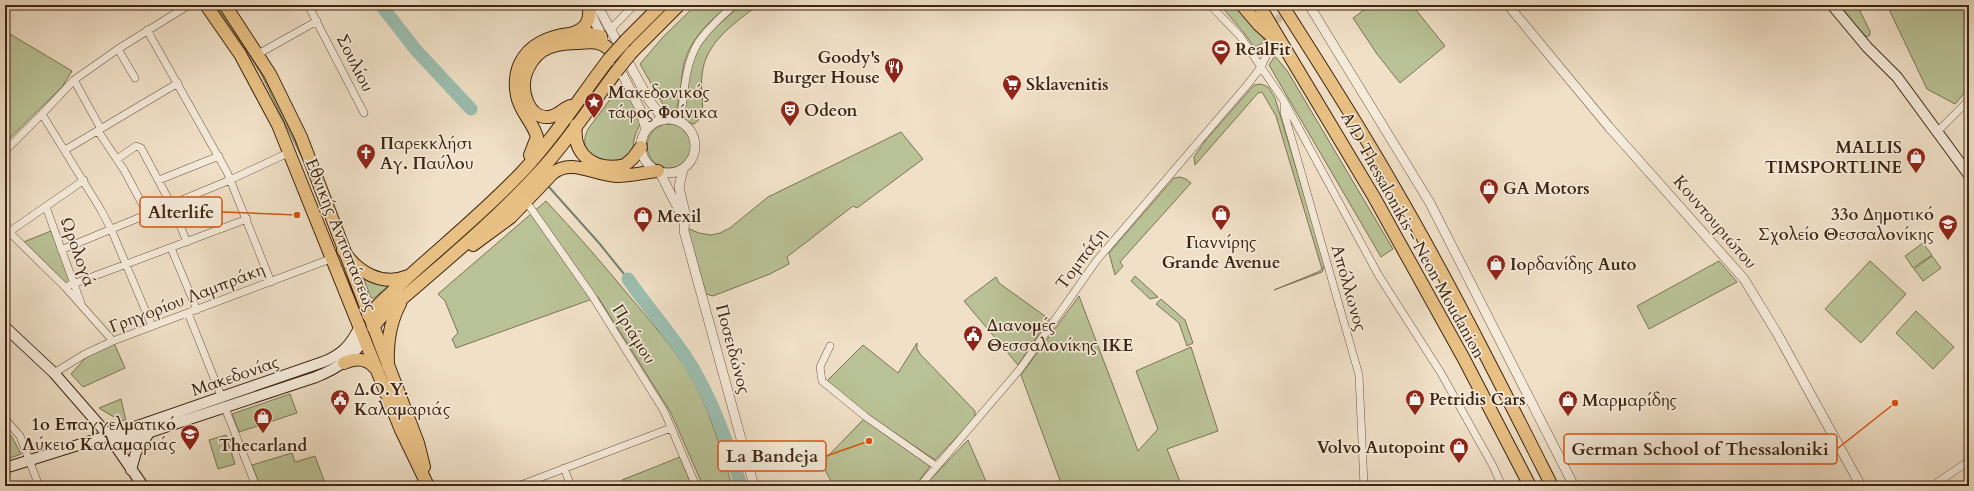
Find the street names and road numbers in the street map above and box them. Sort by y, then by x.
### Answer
street label: Σουλίου [331,30,379,96]
street label: A/D Thessalonikis - Neon Moudanion [1335,108,1491,363]
street label: Εθνικής Αντιστάσεως [300,155,382,315]
street label: Κουντουριώτου [1668,170,1762,274]
street label: Ωρολογά [55,214,101,290]
street label: Τομπάζη [1050,224,1112,294]
street label: Απόλλωνος [1326,242,1372,334]
street label: Γρηγορίου Λαμπράκη [106,258,268,338]
street label: Πριάμου [607,300,661,368]
street label: Ποσειδώνος [710,302,756,396]
street label: Μακεδονίας [188,350,282,402]

